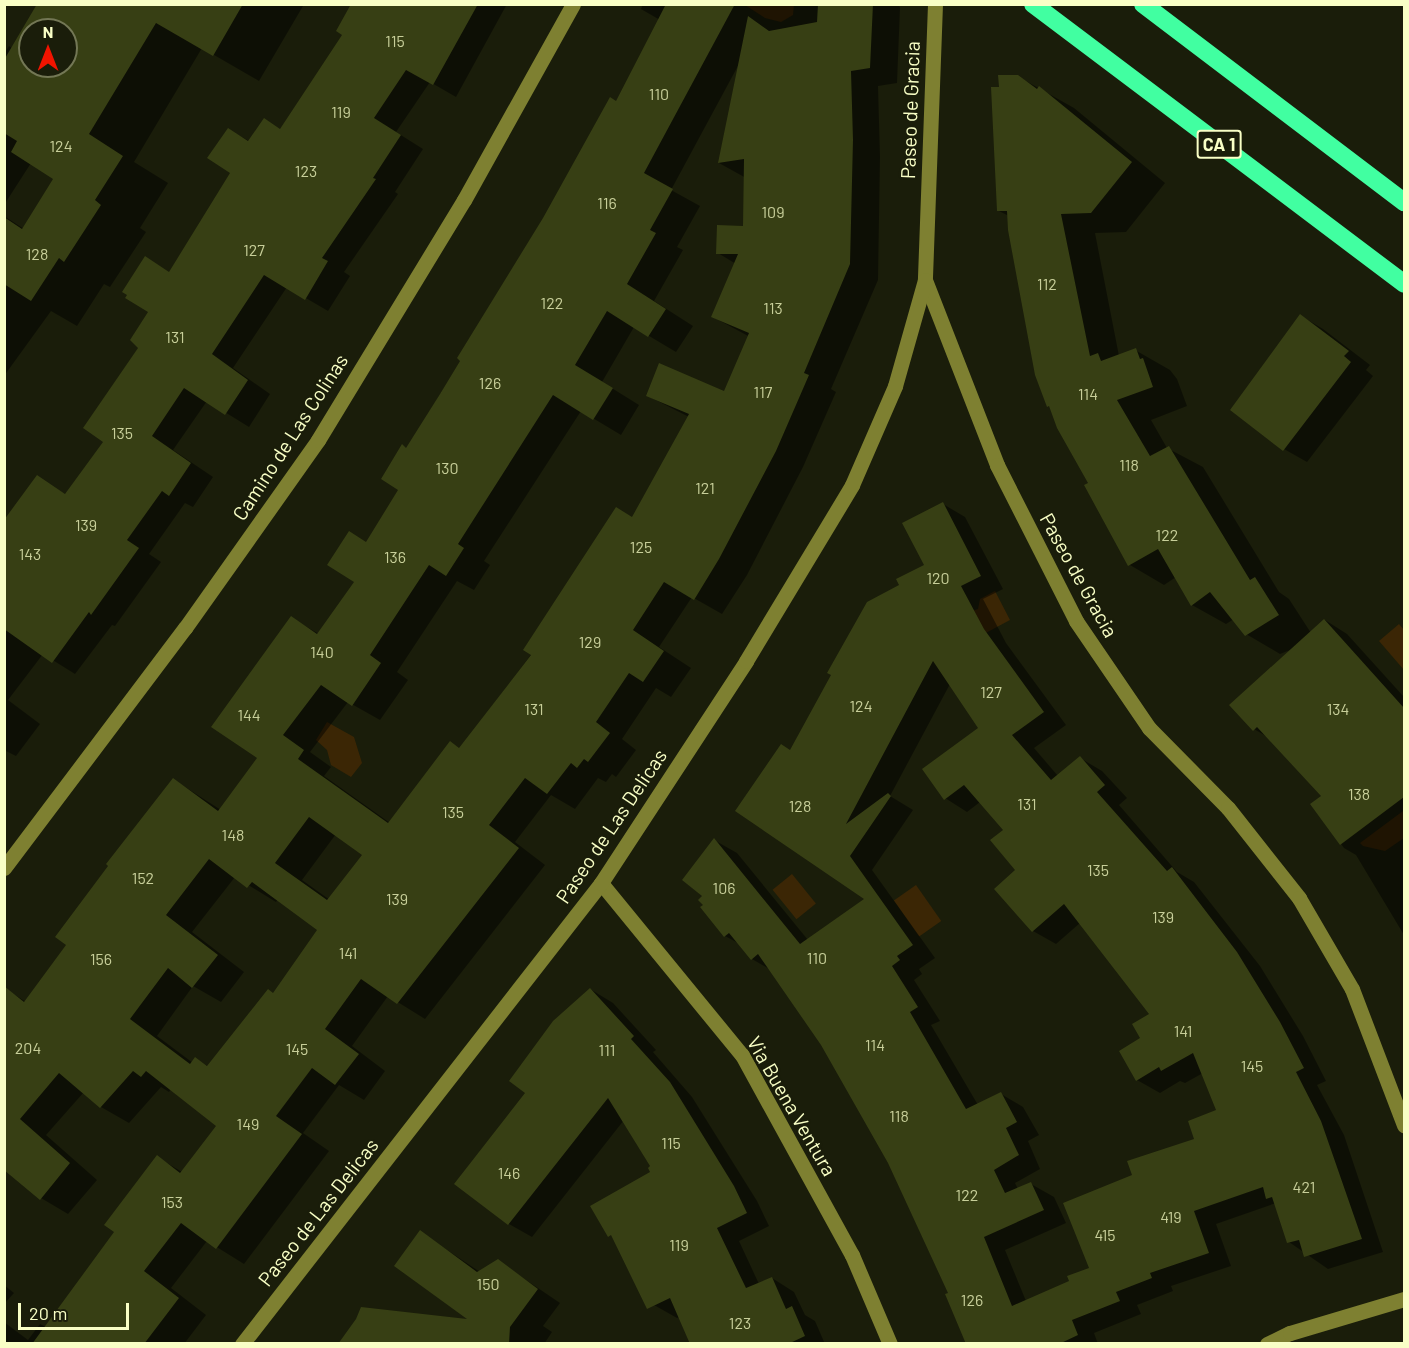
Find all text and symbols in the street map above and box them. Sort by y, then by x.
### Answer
north arrow [18,18,78,78]
text: N [43,22,53,41]
house number: 115 [385,31,405,51]
street label: Paseo de Gracia [896,41,924,179]
house number: 110 [649,84,669,104]
house number: 119 [331,102,351,122]
road number: CA 1 [1196,129,1242,159]
house number: 124 [50,136,72,156]
house number: 123 [295,161,317,181]
house number: 116 [597,193,617,213]
house number: 109 [762,202,784,222]
house number: 127 [243,240,265,260]
house number: 128 [26,244,48,264]
house number: 112 [1037,274,1057,294]
house number: 122 [541,293,563,313]
house number: 113 [763,298,783,318]
house number: 131 [165,327,185,347]
street label: Camino de Las Colinas [227,349,353,525]
house number: 126 [479,373,501,393]
house number: 117 [754,382,772,402]
house number: 114 [1078,384,1098,404]
house number: 135 [111,423,133,443]
house number: 118 [1119,455,1139,475]
house number: 130 [436,458,458,478]
house number: 121 [695,478,715,498]
street label: Paseo de Gracia [1035,509,1123,641]
house number: 139 [75,515,97,535]
house number: 122 [1156,525,1178,545]
house number: 125 [630,537,652,557]
house number: 143 [19,544,41,564]
house number: 136 [384,547,406,567]
house number: 120 [926,568,950,588]
house number: 129 [579,632,601,652]
house number: 140 [310,642,334,662]
house number: 127 [980,682,1002,702]
house number: 124 [850,696,872,716]
house number: 131 [524,699,544,719]
house number: 134 [1327,699,1349,719]
house number: 144 [237,705,261,725]
street label: Paseo de Las Delicas [550,744,672,908]
house number: 138 [1348,784,1370,804]
house number: 131 [1017,794,1037,814]
house number: 128 [789,796,811,816]
house number: 135 [442,802,464,822]
house number: 148 [222,825,244,845]
house number: 135 [1087,860,1109,880]
house number: 152 [132,868,154,888]
house number: 106 [713,878,735,898]
house number: 139 [386,889,408,909]
house number: 139 [1152,907,1174,927]
house number: 141 [339,943,357,963]
house number: 110 [807,948,827,968]
house number: 156 [90,949,112,969]
house number: 141 [1174,1021,1192,1041]
street label: Via Buena Ventura [742,1032,842,1180]
house number: 114 [865,1035,885,1055]
house number: 204 [15,1038,41,1058]
house number: 145 [286,1039,308,1059]
house number: 111 [599,1040,615,1060]
house number: 145 [1241,1056,1263,1076]
house number: 118 [889,1106,909,1126]
house number: 149 [237,1114,259,1134]
street label: Paseo de Las Delicas [253,1133,383,1291]
house number: 115 [661,1133,681,1153]
house number: 146 [498,1163,520,1183]
house number: 421 [1293,1177,1315,1197]
house number: 122 [956,1185,978,1205]
house number: 153 [161,1192,183,1212]
house number: 419 [1160,1207,1182,1227]
house number: 415 [1094,1225,1116,1245]
house number: 119 [669,1235,689,1255]
house number: 150 [477,1274,499,1294]
house number: 126 [961,1290,983,1310]
scale bar [21,1291,132,1329]
text: 20 m [29,1302,67,1324]
house number: 123 [729,1313,751,1333]

